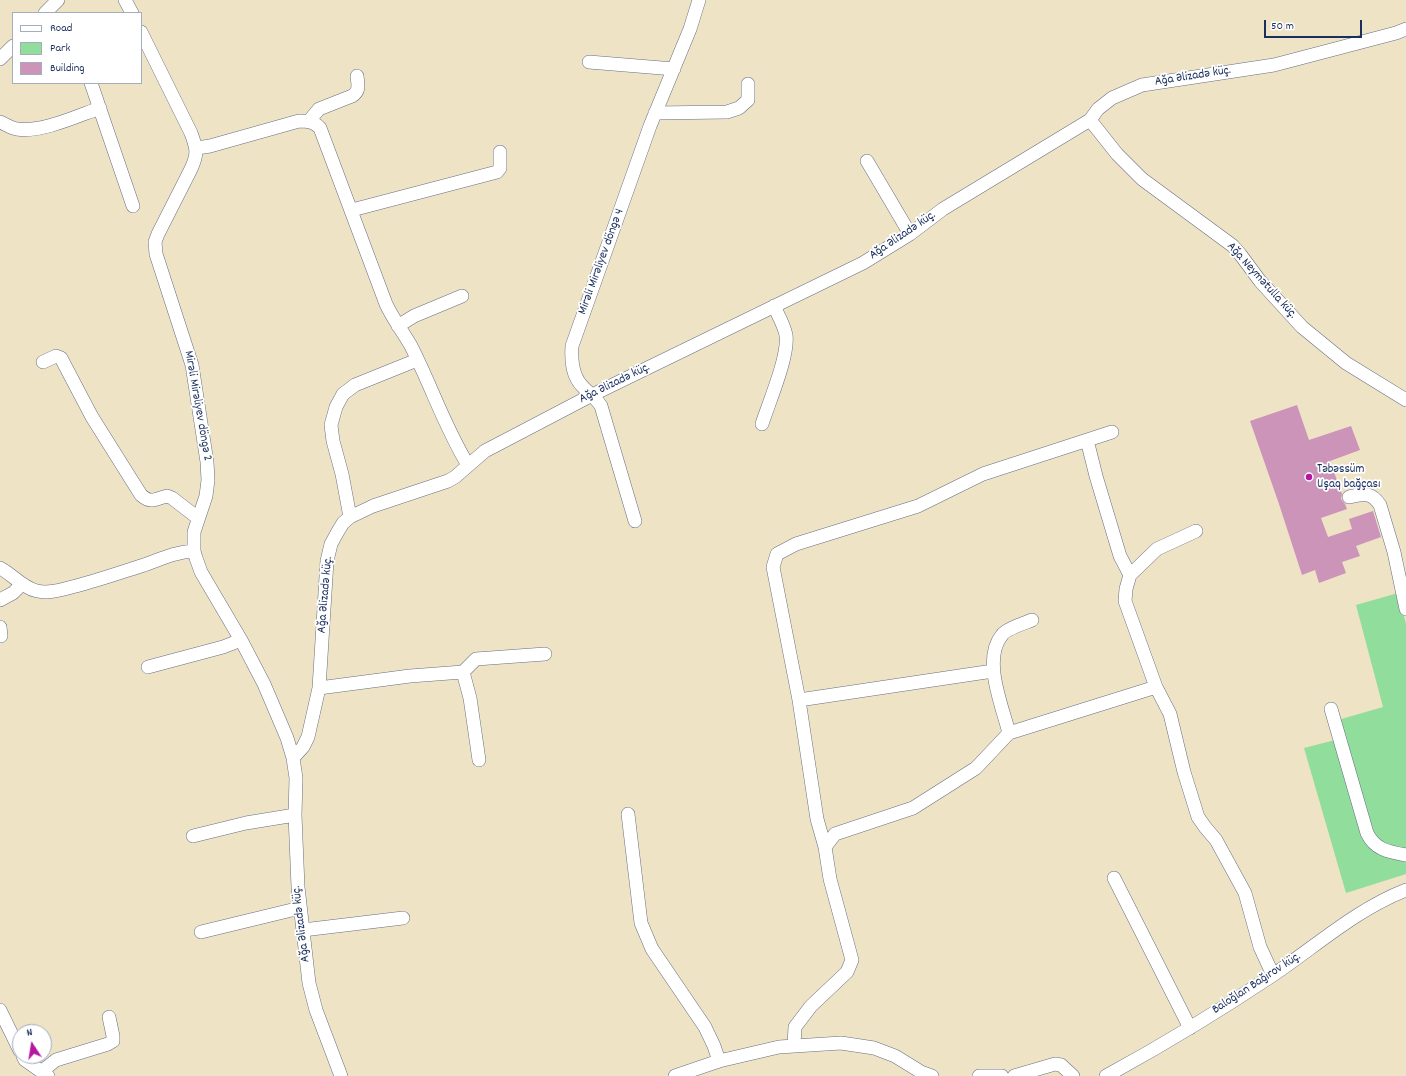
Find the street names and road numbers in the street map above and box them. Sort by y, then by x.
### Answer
street label: Ağa Əlizadə küç. [1154,63,1232,91]
street label: Mirəli Mirəliyev döngə 4 [576,207,628,317]
street label: Ağa Əlizadə küç. [867,208,939,264]
street label: Ağa Neymətulla küç. [1223,239,1299,323]
street label: Mirəli Mirəliyev döngə 2 [180,350,214,462]
street label: Ağa Əlizadə küç. [577,360,653,408]
street label: Ağa Əlizadə küç. [315,556,337,634]
street label: Ağa Əlizadə küç. [290,885,314,963]
street label: Baloğlan Bağırov küç. [1210,949,1304,1019]

